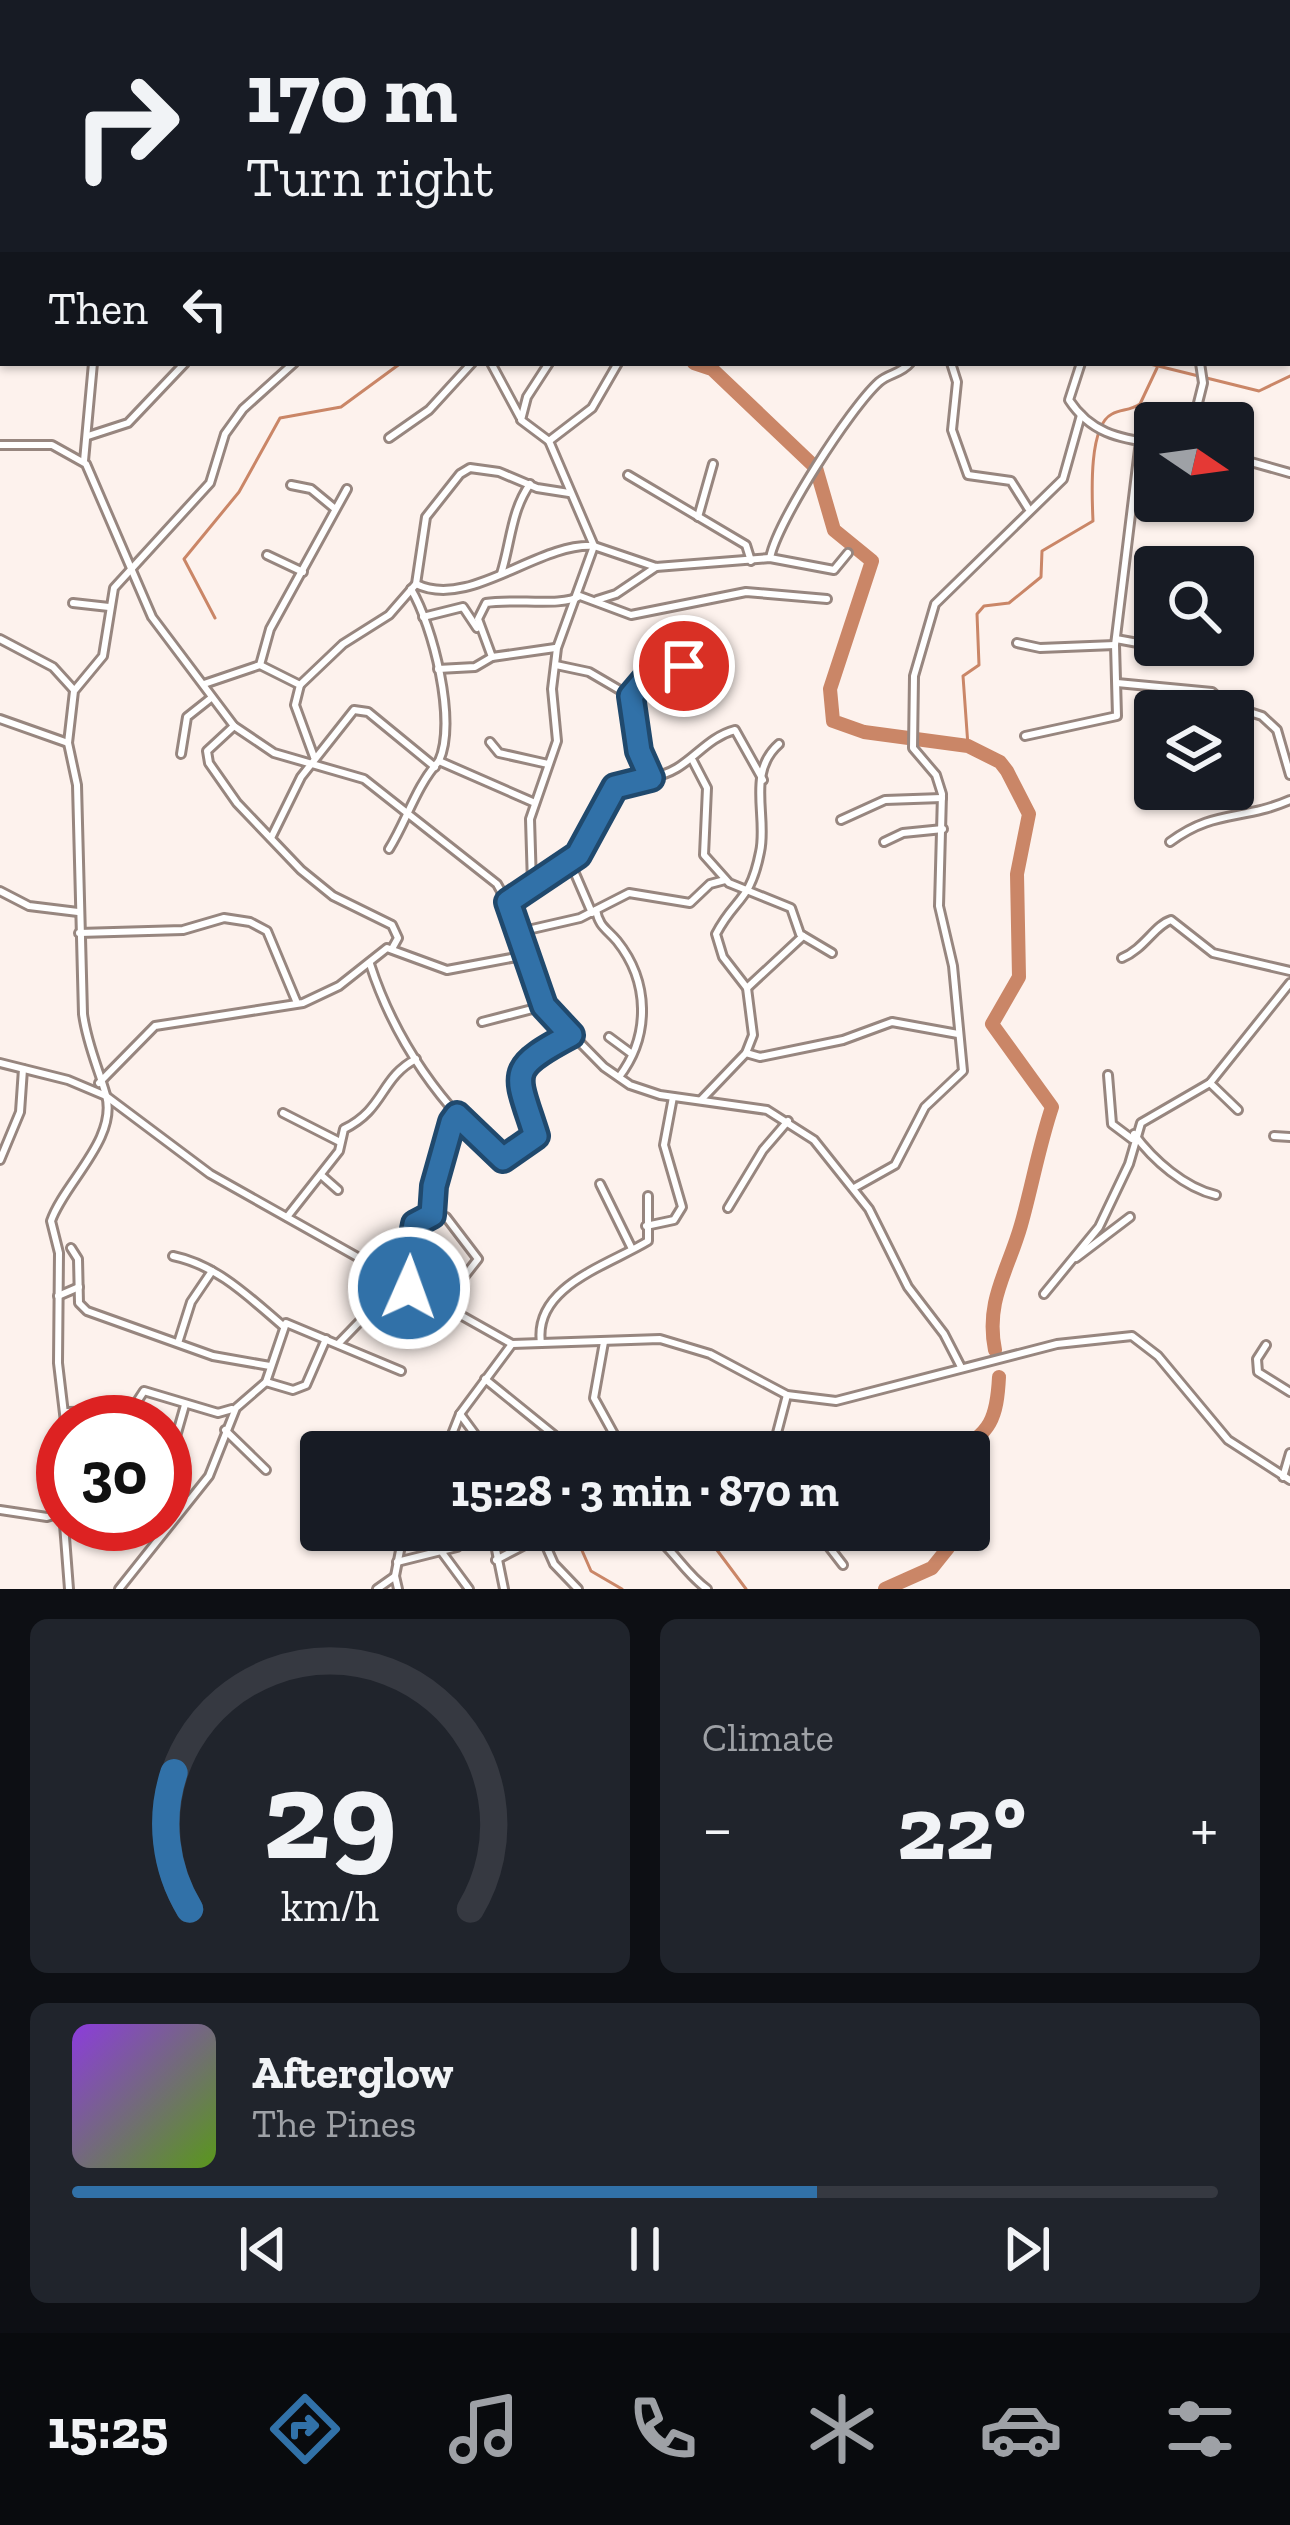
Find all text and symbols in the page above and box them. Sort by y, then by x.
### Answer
text: 170 m [246,43,458,144]
icon: right [48,48,204,204]
text: Turn right [246,145,493,210]
icon: left [172,276,238,342]
text: Then [48,282,148,336]
north arrow [1134,402,1254,522]
map controls [1134,402,1254,810]
button: search [1134,546,1254,666]
pin [633,615,735,717]
icon: arrive [651,633,717,699]
button: layers [1134,690,1254,810]
position arrow [346,1225,472,1351]
speed limit sign: 30 [36,1395,192,1551]
text: 15:28 · 3 min · 870 m [451,1464,839,1518]
text: Climate [702,1714,834,1761]
text: 29 [263,1740,397,1890]
text: 22° [897,1774,1026,1882]
text: − [702,1789,733,1868]
text: + [1190,1789,1218,1868]
text: km/h [281,1881,379,1932]
text: Afterglow [252,2046,453,2100]
text: The Pines [252,2100,416,2147]
icon: previous [230,2216,296,2282]
icon: pause [612,2216,678,2282]
icon: next [994,2216,1060,2282]
icon: directions [263,2387,347,2471]
icon: music [442,2387,526,2471]
icon: phone [621,2387,705,2471]
icon: climate [800,2387,884,2471]
icon: car [979,2387,1063,2471]
icon: filters [1158,2387,1242,2471]
text: 15:25 [48,2397,168,2462]

